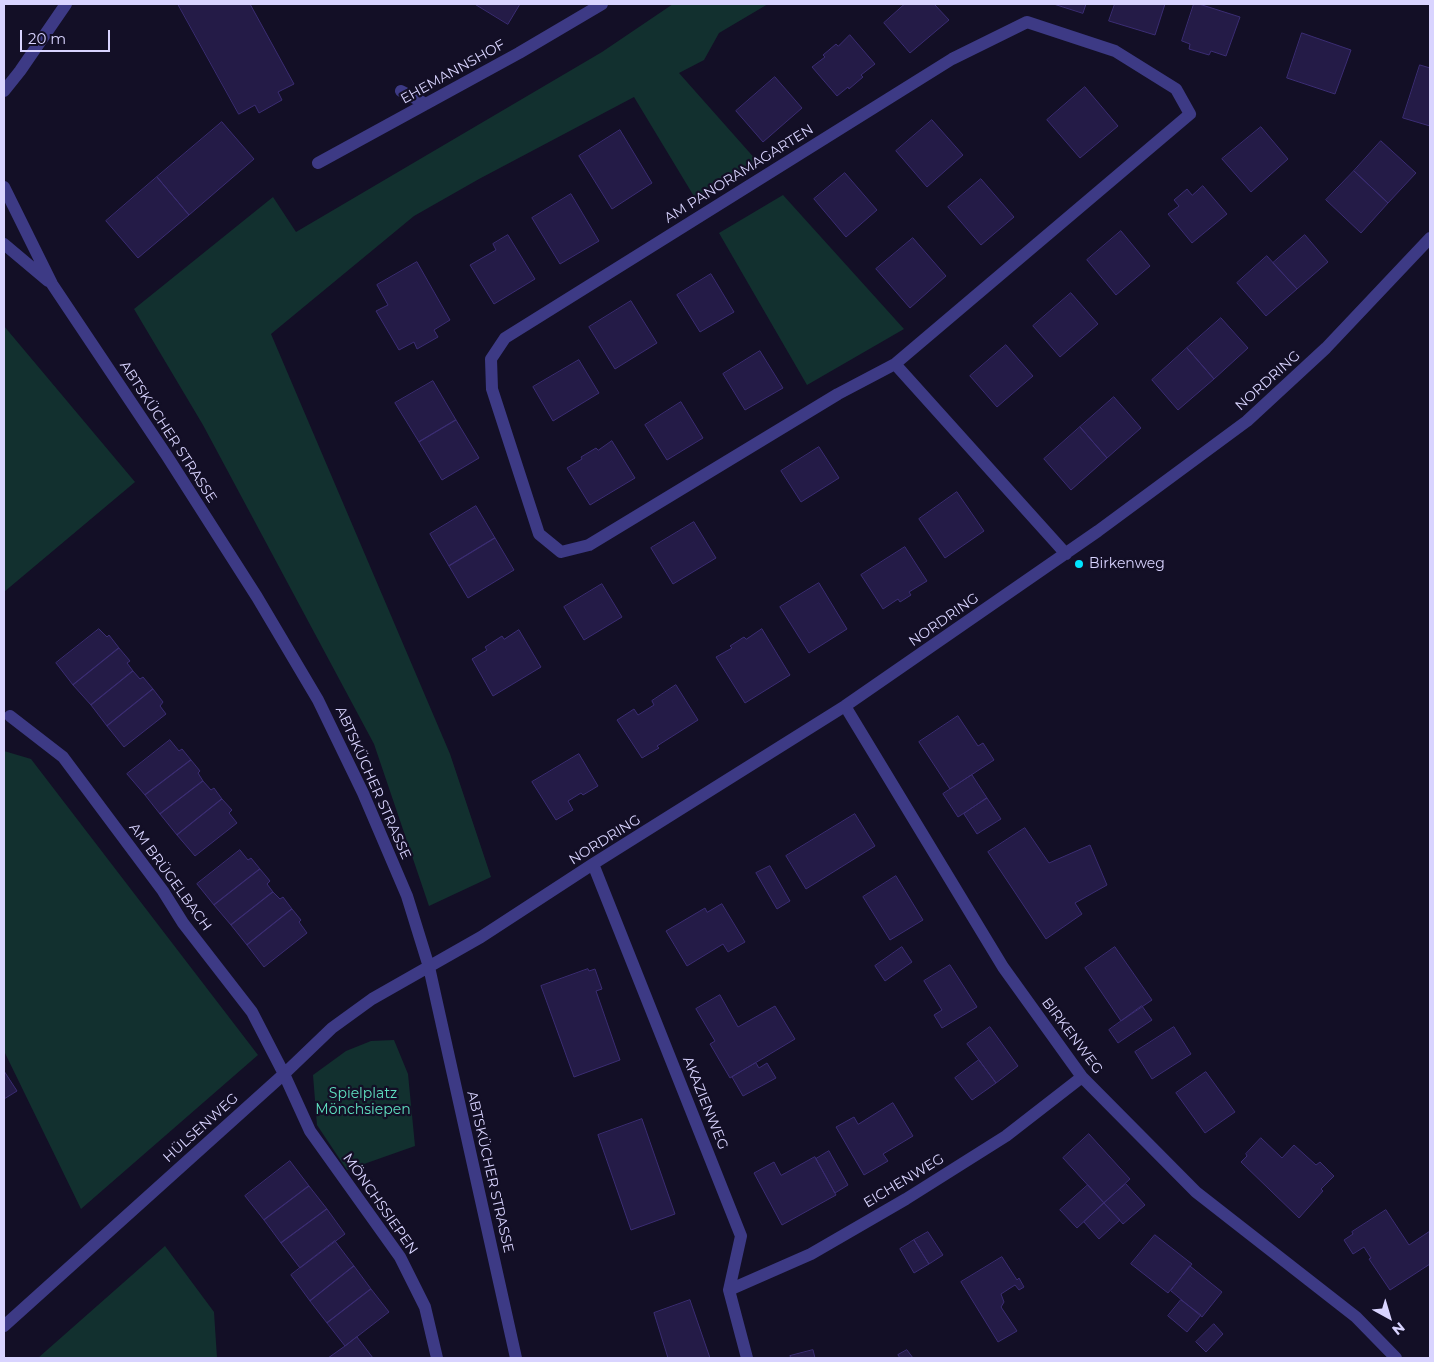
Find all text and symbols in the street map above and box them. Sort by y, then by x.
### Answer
scale bar [22,20,112,52]
text: 20 m [28,29,66,48]
street label: EHEMANNSHOF [398,36,508,108]
street label: AM PANORAMAGARTEN [661,121,817,227]
street label: NORDRING [1232,348,1304,414]
street label: ABTSKÜCHER STRASSE [116,358,220,506]
place label: Birkenweg [1089,556,1165,572]
marker: Birkenweg [1073,558,1085,570]
street label: NORDRING [906,590,982,650]
street label: ABTSKÜCHER STRASSE [332,704,414,862]
street label: NORDRING [566,811,644,869]
street label: AM BRÜGELBACH [125,820,215,934]
street label: BIRKENWEG [1038,995,1106,1077]
street label: AKAZIENWEG [679,1054,731,1152]
park label: Spielplatz Mönchsiepen [315,1086,411,1118]
street label: ABTSKÜCHER STRASSE [463,1089,517,1255]
street label: HÜLSENWEG [160,1090,242,1166]
street label: MÖNCHSSIEPEN [339,1150,421,1258]
street label: EICHENWEG [861,1150,947,1212]
north arrow [1364,1292,1414,1342]
text: N [1388,1318,1408,1339]

